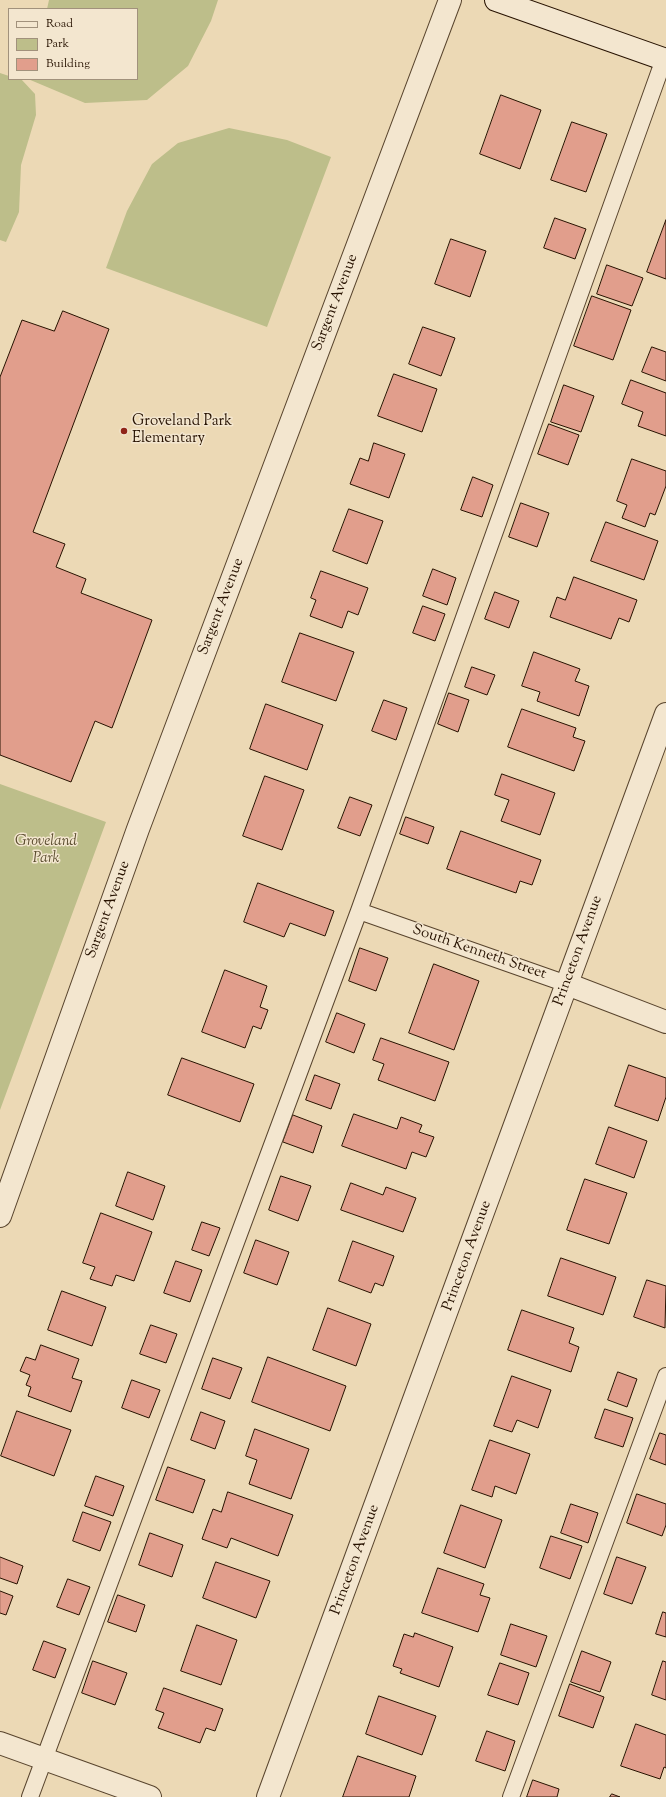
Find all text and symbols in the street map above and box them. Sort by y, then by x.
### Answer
legend [8,8,138,80]
text: Road [46,15,73,33]
text: Park [46,35,69,53]
text: Building [46,55,90,73]
street label: Sargent Avenue [309,252,363,354]
place label: Groveland Park Elementary [132,413,232,448]
marker: Groveland Park Elementary [119,426,129,436]
street label: Sargent Avenue [195,556,249,658]
park label: Groveland Park [15,833,77,868]
street label: Sargent Avenue [83,859,135,961]
street label: Princeton Avenue [551,893,607,1009]
street label: South Kenneth Street [410,922,548,984]
street label: Princeton Avenue [440,1198,496,1314]
street label: Princeton Avenue [328,1502,384,1618]

